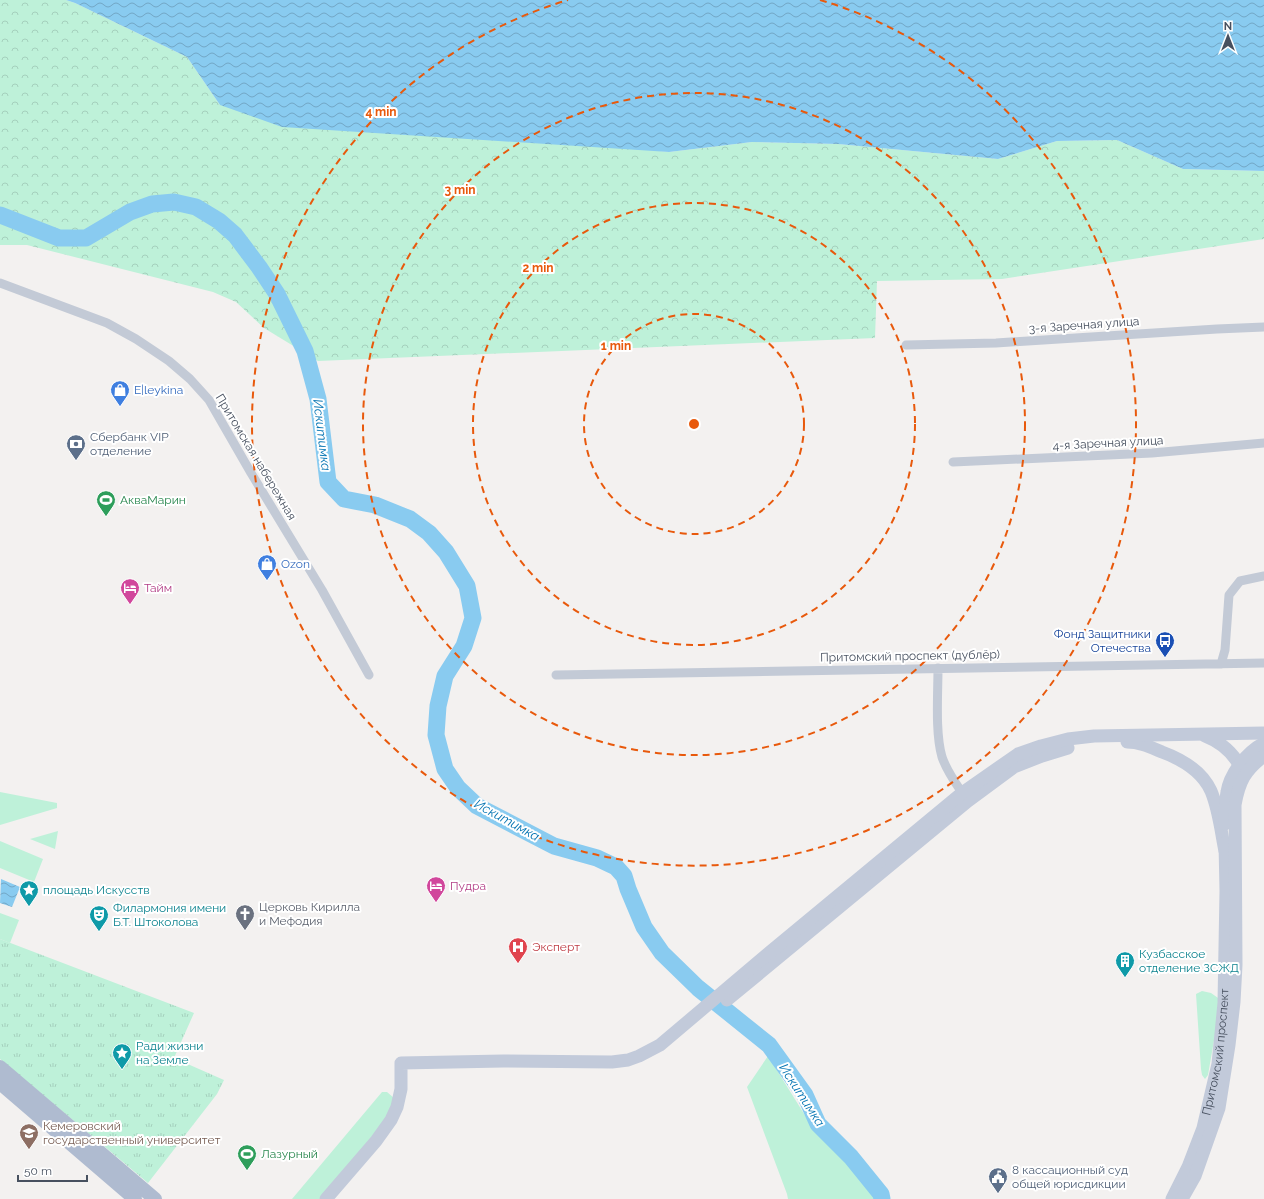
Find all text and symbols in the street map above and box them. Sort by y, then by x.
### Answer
north arrow [1208,16,1248,56]
text: N [1224,20,1232,33]
text: 4 min [365,105,397,119]
text: 3 min [444,183,476,197]
text: 2 min [522,261,554,275]
street label: 3-я Заречная улица [1028,314,1140,336]
text: 1 min [601,339,631,353]
shop icon: E|leykina [109,379,131,407]
place label: E|leykina [134,383,183,397]
street label: Притомская набережная [213,391,299,523]
water label: Искитимка [310,398,334,472]
centre of rings [687,417,701,431]
place label: Сбербанк VIP отделение [90,430,169,458]
bank icon: Сбербанк VIP отделение [65,433,87,461]
street label: 4-я Заречная улица [1052,433,1164,453]
sports icon: АкваМарин [95,489,117,517]
place label: АкваМарин [120,493,186,507]
shop icon: Ozon [256,553,278,581]
place label: Ozon [281,557,310,571]
hotel icon: Тайм [119,577,141,605]
place label: Тайм [144,581,172,595]
place label: Фонд Защитники Отечества [1054,627,1151,655]
bus stop icon: Фонд Защитники Отечества [1154,630,1176,658]
street label: Притомский проспект (дублёр) [820,647,1000,665]
water label: Искитимка [472,796,542,844]
hotel icon: Пудра [425,875,447,903]
place icon: площадь Искусств [18,879,40,907]
place label: Пудра [450,879,486,893]
place label: площадь Искусств [43,883,150,897]
place label: Церковь Кирилла и Мефодия [259,900,360,928]
place label: Филармония имени Б.Т. Штоколова [113,901,226,929]
church icon: Церковь Кирилла и Мефодия [234,903,256,931]
theatre icon: Филармония имени Б.Т. Штоколова [88,904,110,932]
hospital icon: Эксперт [507,936,529,964]
place label: Эксперт [532,940,580,954]
place label: Кузбасское отделение ЗСЖД [1139,947,1239,975]
building icon: Кузбасское отделение ЗСЖД [1114,950,1136,978]
street label: Притомский проспект [1199,988,1231,1117]
place label: Ради жизни на Земле [136,1039,203,1067]
place icon: Ради жизни на Земле [111,1042,133,1070]
water label: Искитимка [776,1061,828,1129]
place label: Кемеровский государственный университет [43,1119,221,1147]
school or university icon: Кемеровский государственный университет [18,1122,40,1150]
sports icon: Лазурный [236,1143,258,1171]
place label: Лазурный [261,1147,318,1161]
scale bar [18,1157,87,1183]
place label: 8 кассационный суд общей юрисдикции [1012,1163,1128,1191]
text: 50 m [24,1164,52,1178]
public building icon: 8 кассационный суд общей юрисдикции [987,1166,1009,1194]

